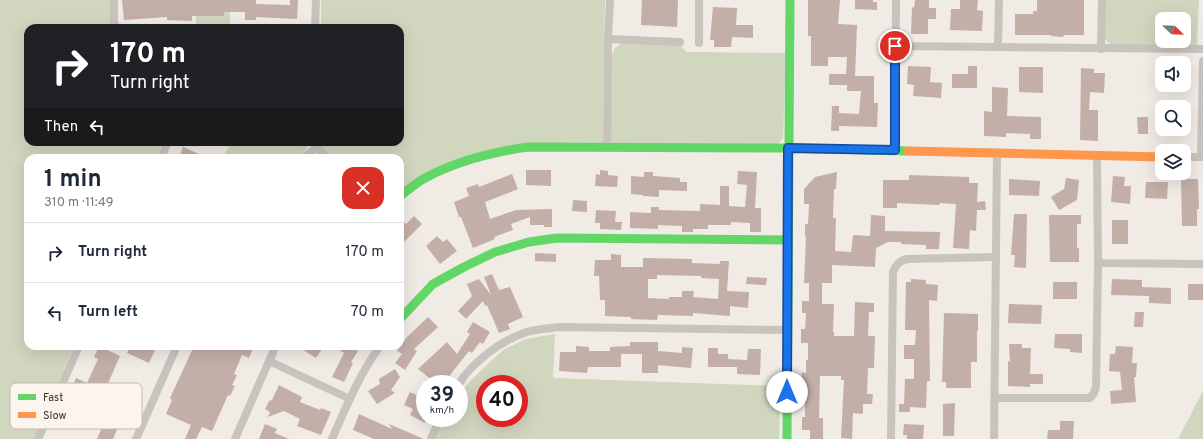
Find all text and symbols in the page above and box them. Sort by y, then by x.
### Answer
north arrow [1155,12,1191,48]
map controls [1155,12,1191,180]
pin [878,29,912,63]
icon: arrive [884,35,906,57]
text: 170 m [110,37,186,73]
icon: right [44,40,96,92]
button: sound [1155,56,1191,92]
text: Turn right [110,72,190,95]
button: search [1155,100,1191,136]
icon: left [86,116,108,138]
text: Then [44,118,78,137]
button: layers [1155,144,1191,180]
text: 1 min [44,165,102,195]
button: close [342,167,384,209]
text: 310 m · 11:49 [44,195,113,211]
icon: right [44,242,66,264]
text: Turn right [78,243,147,262]
text: 170 m [345,243,384,262]
icon: left [44,302,66,324]
text: Turn left [78,303,138,322]
text: 70 m [351,303,384,322]
position arrow [766,371,808,413]
speed limit sign: 40 [476,375,528,427]
legend [10,383,142,429]
text: 39 [430,383,454,409]
text: Fast [43,391,63,405]
text: km/h [430,404,454,417]
text: Slow [43,409,66,423]

